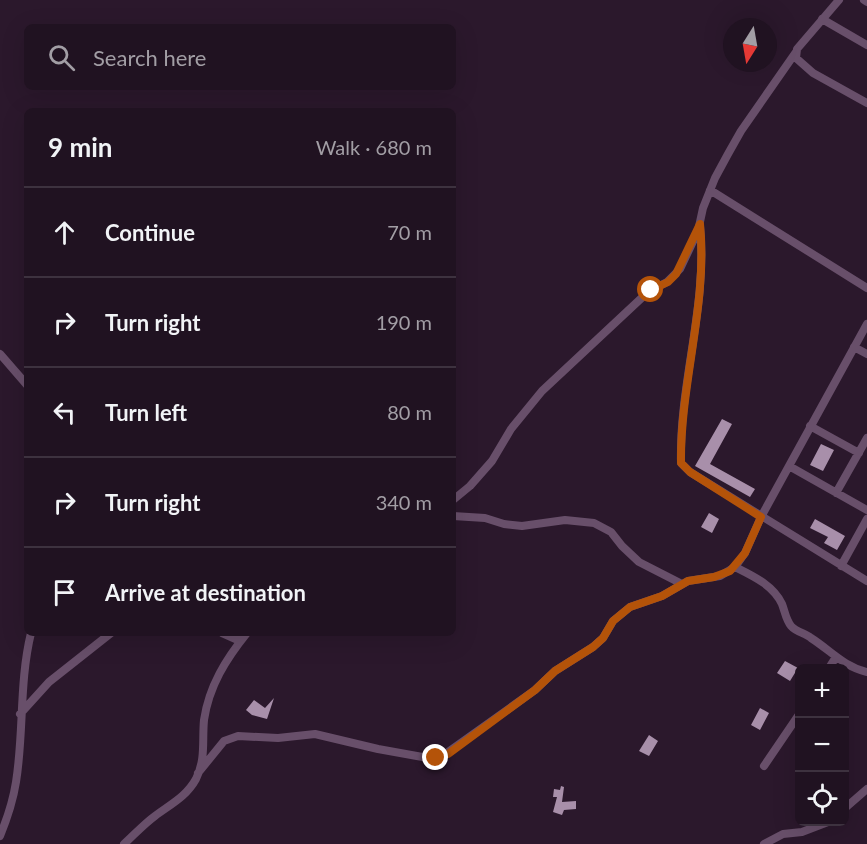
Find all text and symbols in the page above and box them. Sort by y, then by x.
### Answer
north arrow [723,18,777,72]
search box [24,24,456,90]
icon: search [45,41,78,74]
text: Search here [93,44,206,71]
text: 9 min [48,131,112,163]
text: Walk · 680 m [316,135,432,159]
icon: ahead [48,216,81,249]
text: Continue [105,219,195,246]
text: 70 m [387,220,432,244]
route start [637,276,663,302]
icon: right [48,306,81,339]
text: Turn right [105,309,200,336]
text: 190 m [376,310,432,334]
icon: left [48,396,81,429]
text: Turn left [105,399,187,426]
text: 80 m [387,400,432,424]
icon: right [48,486,81,519]
text: Turn right [105,489,200,516]
text: 340 m [376,490,432,514]
icon: arrive [48,576,81,609]
text: Arrive at destination [105,579,306,606]
map controls [795,664,849,826]
button: + [795,664,849,718]
button: − [795,718,849,772]
route end [422,744,448,770]
button: locate [795,772,849,826]

